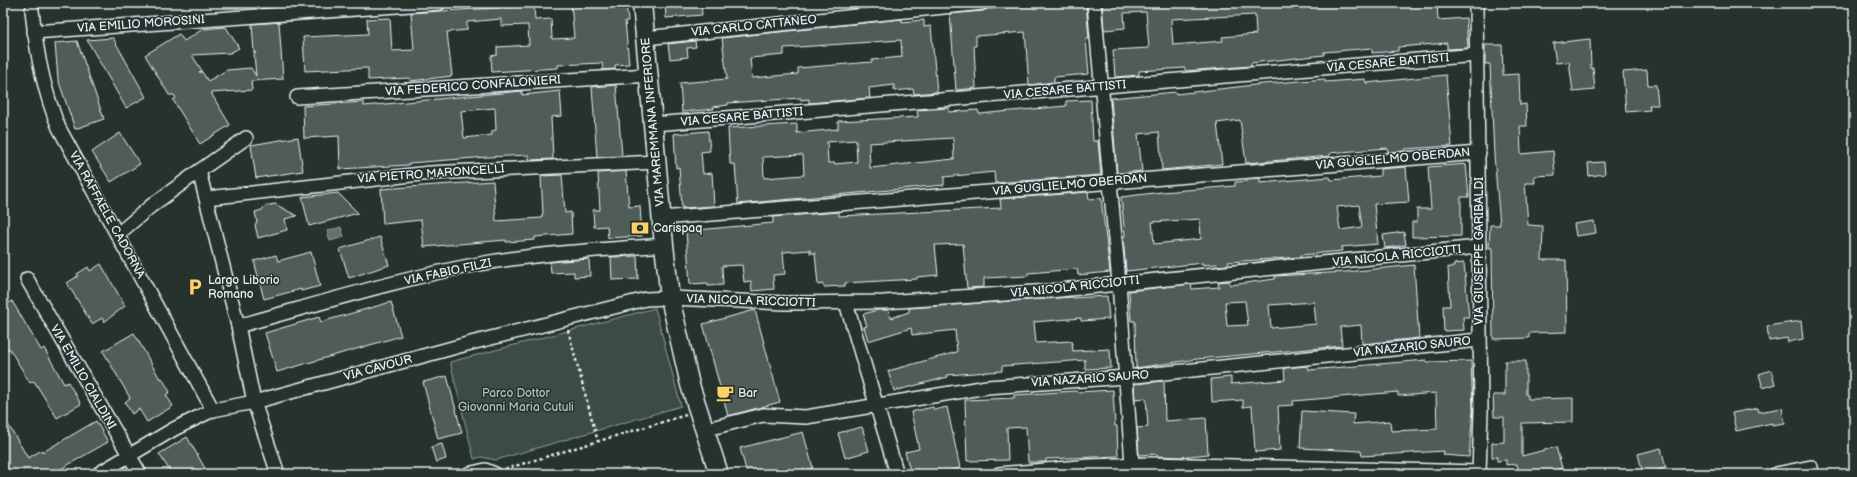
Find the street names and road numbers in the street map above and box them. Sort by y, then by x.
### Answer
street label: VIA EMILIO MOROSINI [77,12,205,36]
street label: VIA CARLO CATTANEO [690,12,818,40]
street label: VIA MAREMMANA INFERIORE [638,37,668,207]
street label: VIA CESARE BATTISTI [1326,50,1450,76]
street label: VIA FEDERICO CONFALONIERI [385,72,561,100]
street label: VIA CESARE BATTISTI [1003,77,1127,103]
street label: VIA CESARE BATTISTI [680,104,804,130]
street label: VIA GUGLIELMO OBERDAN [1315,145,1471,173]
street label: VIA RAFFAELE CADORNA [66,149,149,282]
street label: VIA PIETRO MARONCELLI [357,161,505,187]
street label: VIA GUGLIELMO OBERDAN [992,171,1148,199]
street label: VIA GIUSEPPE GARIBALDI [1472,177,1487,325]
street label: VIA NICOLA RICCIOTTI [1332,242,1462,270]
street label: VIA FABIO FILZI [403,255,493,289]
street label: VIA NICOLA RICCIOTTI [1010,273,1140,301]
street label: VIA NICOLA RICCIOTTI [686,291,816,311]
street label: VIA EMILIO CIALDINI [47,322,119,432]
street label: VIA NAZARIO SAURO [1353,333,1471,361]
street label: VIA CAVOUR [342,352,414,384]
street label: VIA NAZARIO SAURO [1031,367,1149,391]

